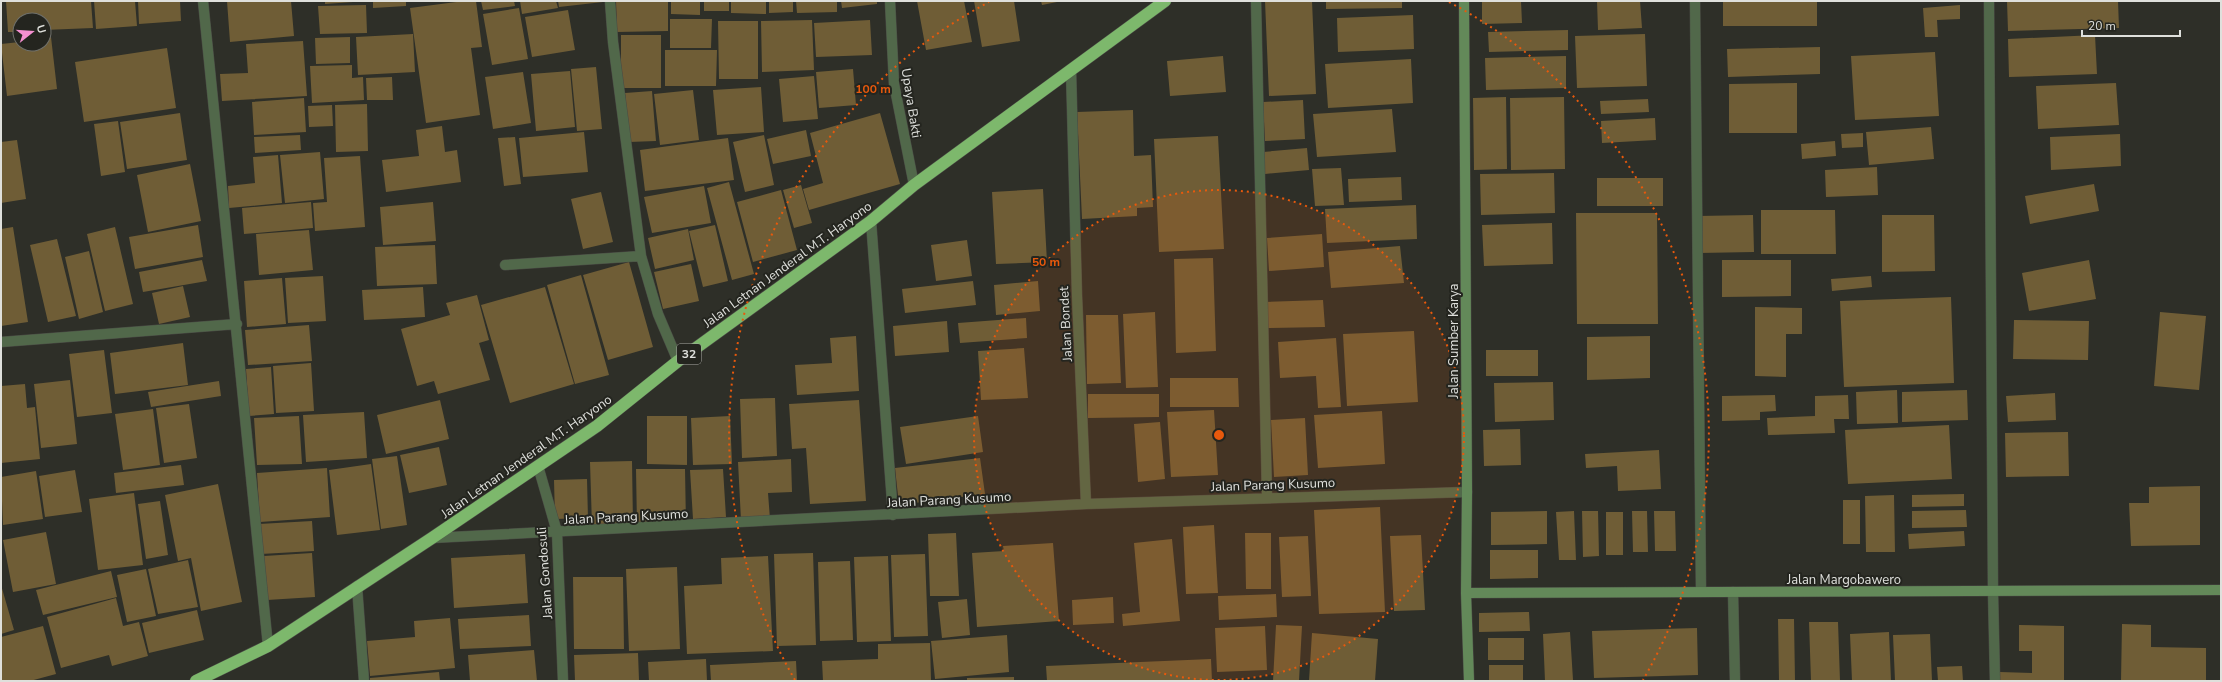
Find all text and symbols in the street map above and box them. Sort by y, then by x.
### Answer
north arrow [12,12,52,52]
scale bar [2082,12,2180,38]
text: 20 m [2088,18,2116,34]
text: U [33,23,49,35]
street label: Upaya Bakti [897,67,925,139]
text: 100 m [855,81,891,97]
street label: Jalan Letnan Jenderal M.T. Haryono [699,197,876,333]
text: 50 m [1032,254,1060,270]
street label: Jalan Sumber Karya [1445,284,1463,399]
street label: Jalan Bondet [1055,286,1077,363]
road number: 32 [677,344,701,364]
street label: Jalan Letnan Jenderal M.T. Haryono [437,391,616,523]
centre of rings [1212,428,1226,442]
street label: Jalan Parang Kusumo [1210,474,1336,496]
street label: Jalan Parang Kusumo [885,488,1012,512]
street label: Jalan Parang Kusumo [562,505,689,529]
street label: Jalan Gondosuli [533,526,557,620]
street label: Jalan Margobawero [1786,571,1901,589]

